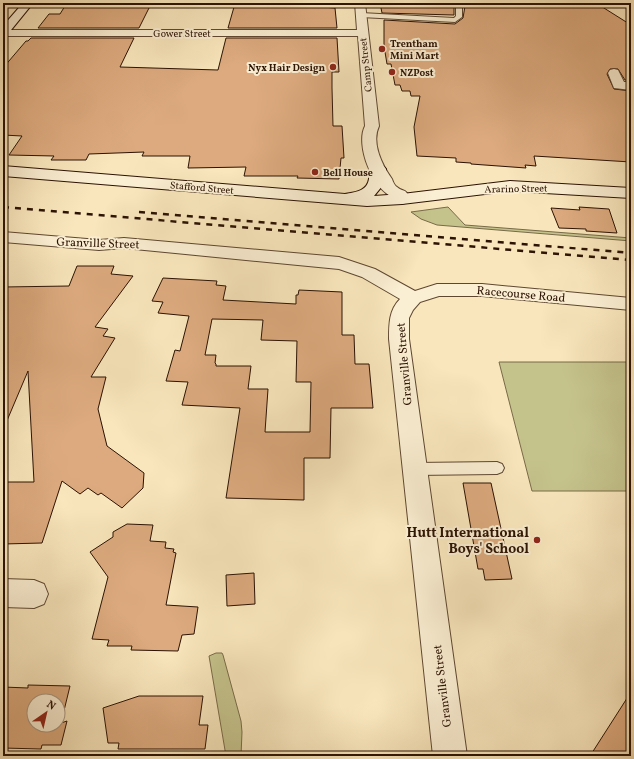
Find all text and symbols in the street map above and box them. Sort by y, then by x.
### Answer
street label: Gower Street [153,27,211,41]
street label: Camp Street [356,37,376,93]
place label: Trentham Mini Mart [390,37,439,63]
marker: Trentham Mini Mart [377,44,387,54]
place label: Nyx Hair Design [248,61,325,75]
marker: Nyx Hair Design [328,62,338,72]
place label: NZPost [400,66,434,80]
marker: NZPost [387,67,397,77]
place label: Bell House [323,166,373,180]
marker: Bell House [310,167,320,177]
street label: Stafford Street [169,178,235,198]
street label: Ararino Street [484,181,548,197]
street label: Granville Street [56,235,140,253]
street label: Racecourse Road [476,283,566,307]
street label: Granville Street [393,322,417,406]
place label: Hutt International Boys' School [407,524,529,559]
marker: Hutt International Boys' School [532,535,542,545]
street label: Granville Street [430,644,456,728]
north arrow [26,693,66,733]
text: N [43,697,58,714]

